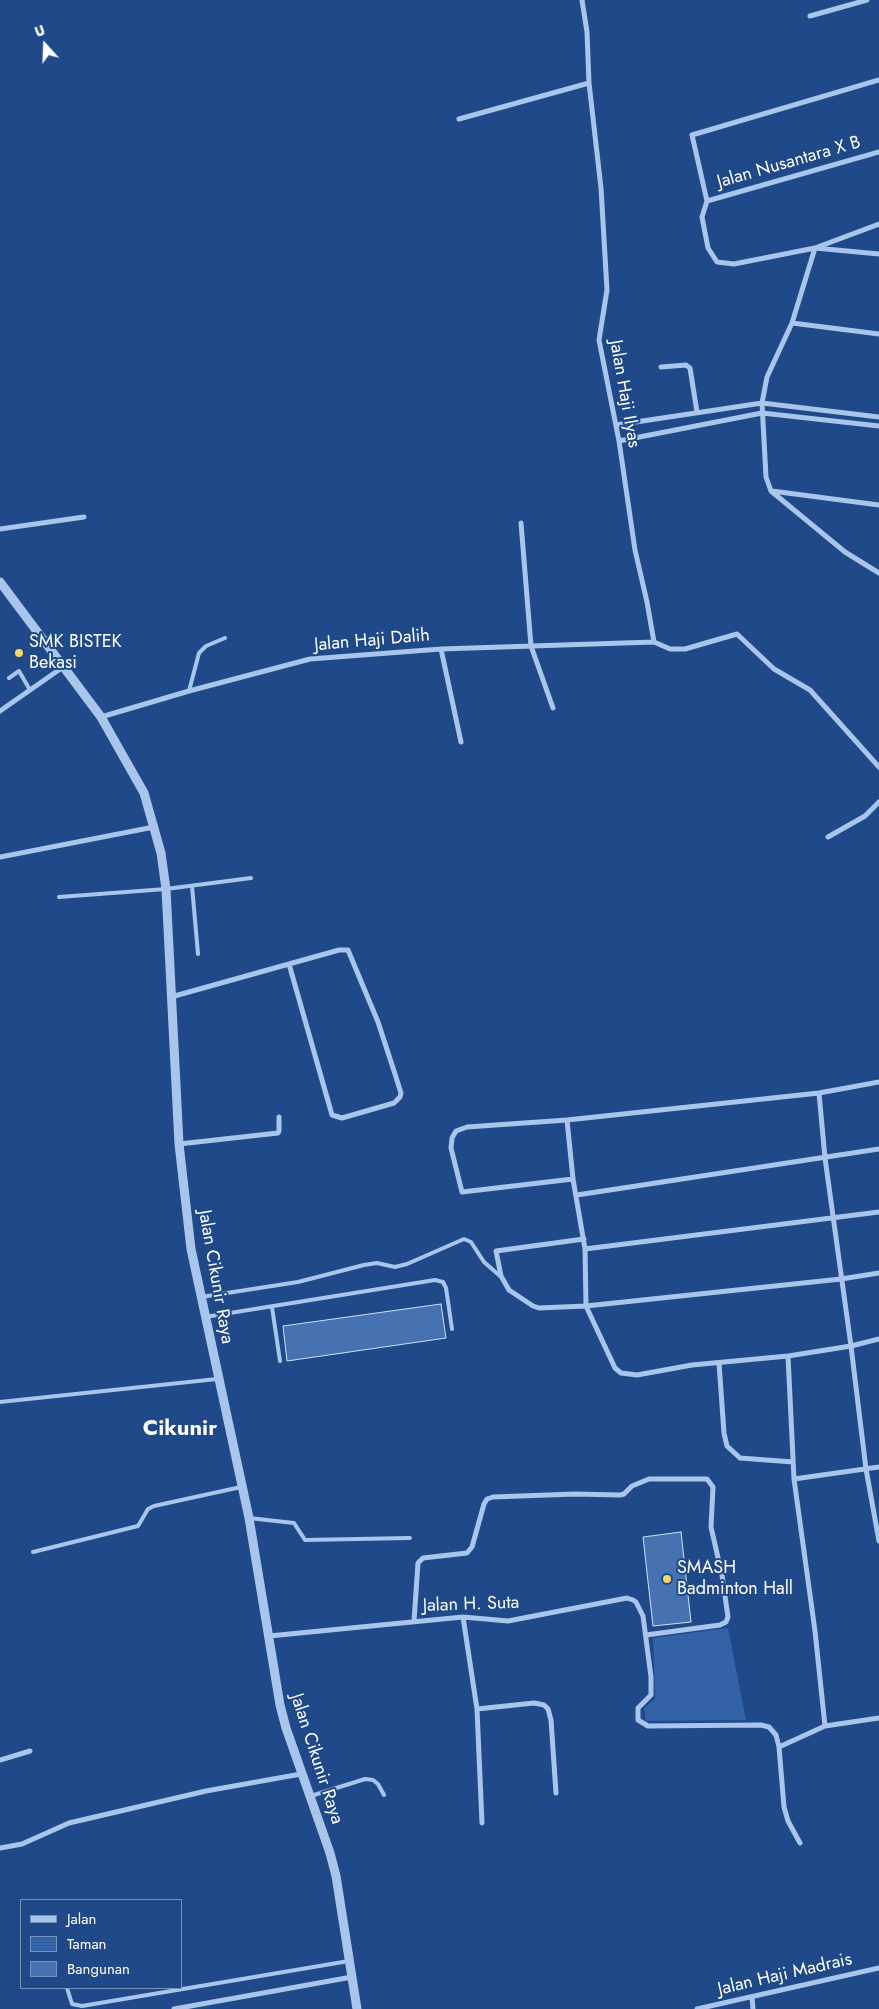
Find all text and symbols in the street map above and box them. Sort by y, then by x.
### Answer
north arrow [20,20,70,70]
text: U [32,20,48,42]
street label: Jalan Nusantara X B [715,132,863,194]
street label: Jalan Haji Ilyas [604,338,644,450]
street label: Jalan Haji Dalih [313,625,431,657]
place label: SMK BISTEK Bekasi [29,632,122,674]
marker: SMK BISTEK Bekasi [13,647,25,659]
street label: Jalan Cikunir Raya [193,1208,237,1346]
district label: Cikunir [143,1417,217,1443]
place label: SMASH Badminton Hall [677,1558,793,1600]
marker: SMASH Badminton Hall [661,1573,673,1585]
street label: Jalan H. Suta [422,1593,520,1617]
street label: Jalan Cikunir Raya [285,1691,347,1827]
legend [20,1899,182,1989]
text: Jalan [67,1908,96,1930]
text: Taman [67,1933,106,1955]
street label: Jalan Haji Madrais [716,1949,854,2001]
text: Bangunan [67,1958,130,1980]

